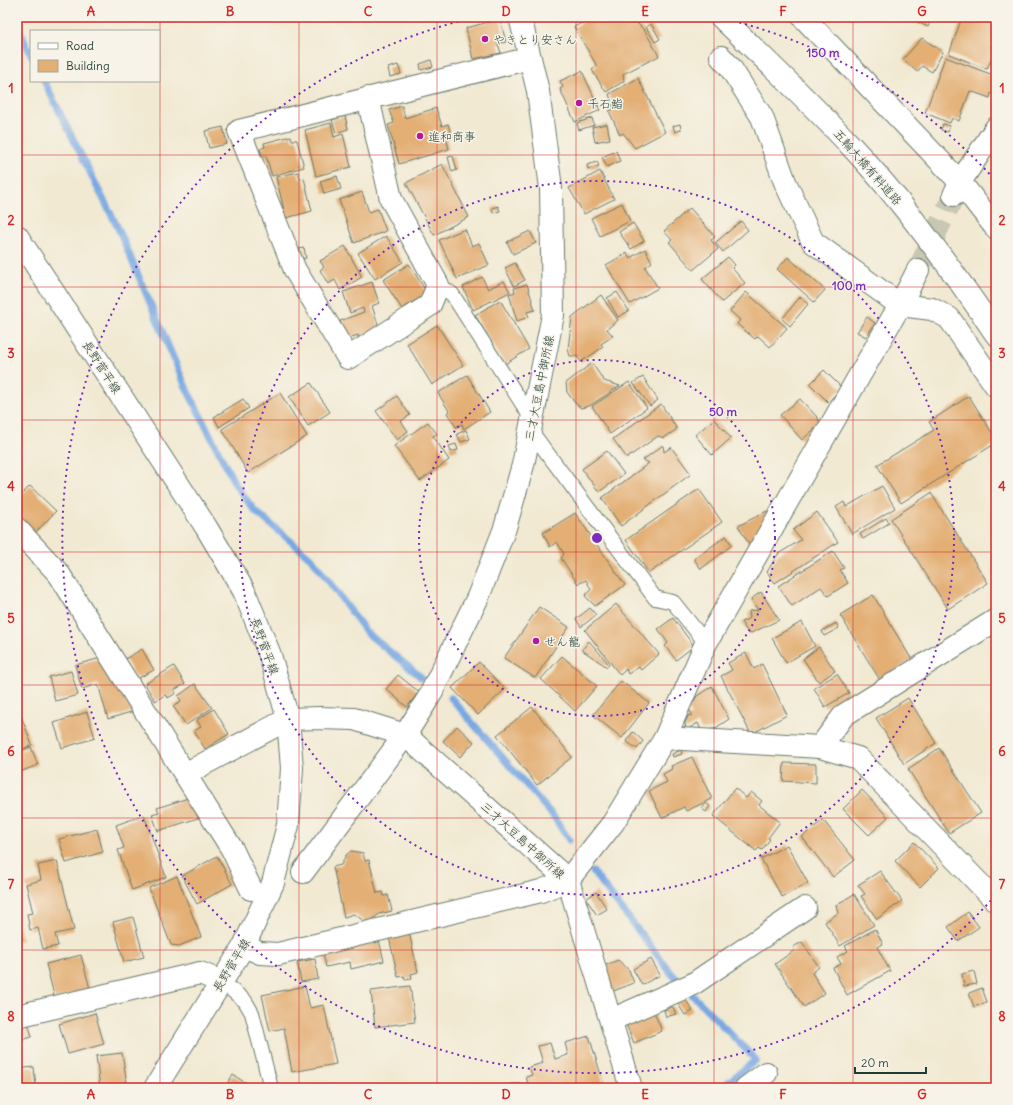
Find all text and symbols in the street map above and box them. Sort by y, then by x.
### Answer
text: A [87,3,96,20]
text: B [226,3,235,20]
text: C [364,3,373,20]
text: D [501,3,511,20]
text: E [641,3,649,20]
text: F [779,3,787,20]
text: G [917,3,927,20]
legend [30,30,160,82]
place label: やきとり安さん [493,32,577,47]
marker: やきとり安さん [480,34,490,44]
text: Road [66,38,94,53]
text: 150 m [807,45,840,60]
text: Building [66,58,110,73]
text: 1 [8,80,14,97]
text: 1 [999,80,1005,97]
place label: 千石鮨 [587,96,623,111]
marker: 千石鮨 [574,98,584,108]
street label: 五輪大橋有料道路 [831,126,905,208]
place label: 進和商事 [428,129,476,144]
marker: 進和商事 [415,131,425,141]
text: 2 [7,212,15,229]
text: 2 [998,212,1006,229]
text: 100 m [832,278,866,293]
street label: 三才大豆島中御所線 [521,334,557,442]
street label: 長野菅平線 [79,338,125,396]
text: 3 [7,345,15,362]
text: 3 [998,345,1006,362]
text: 50 m [709,404,738,419]
text: 4 [7,478,15,495]
text: 4 [998,478,1006,495]
centre of rings [590,531,604,545]
text: 5 [7,610,15,627]
text: 5 [998,610,1006,627]
street label: 長野菅平線 [248,615,282,677]
place label: せん龍 [544,634,580,649]
marker: せん龍 [531,636,541,646]
text: 6 [7,743,15,760]
text: 6 [998,743,1006,760]
street label: 三才大豆島中御所線 [478,798,568,882]
text: 7 [8,876,15,893]
text: 7 [999,876,1006,893]
street label: 長野菅平線 [209,935,253,995]
text: 8 [7,1008,15,1025]
text: 8 [998,1008,1006,1025]
scale bar [855,1049,926,1075]
text: 20 m [861,1055,889,1070]
text: A [87,1086,96,1103]
text: B [226,1086,235,1103]
text: C [364,1086,373,1103]
text: D [501,1086,511,1103]
text: E [641,1086,649,1103]
text: F [779,1086,787,1103]
text: G [917,1086,927,1103]

